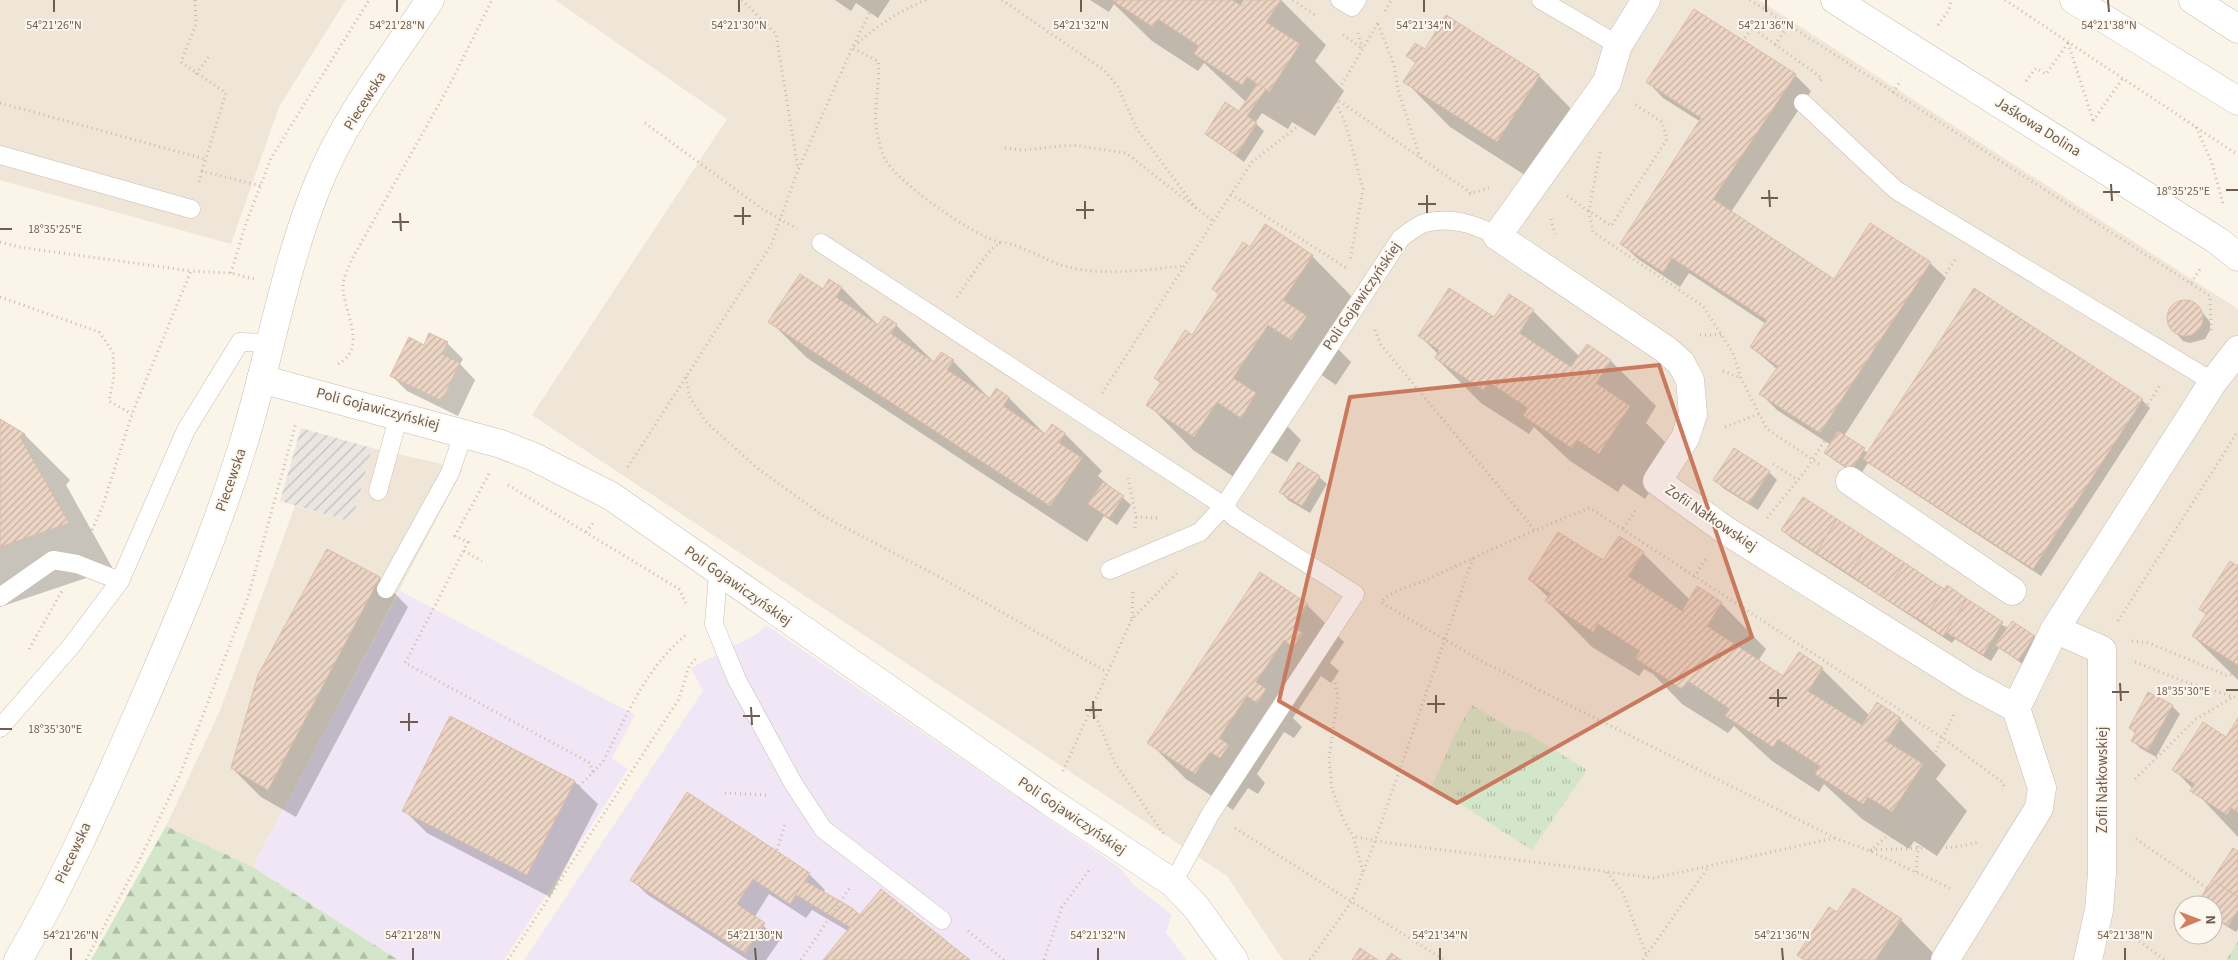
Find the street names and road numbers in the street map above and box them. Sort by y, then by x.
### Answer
street label: Piecewska [339,68,391,134]
street label: Jaśkowa Dolina [1991,92,2085,162]
street label: Poli Gojawiczyńskiej [1318,238,1406,354]
street label: Poli Gojawiczyńskiej [314,382,442,436]
street label: Piecewska [210,446,252,514]
street label: Zofii Nałkowskiej [1661,479,1761,557]
street label: Poli Gojawiczyńskiej [680,541,796,631]
street label: Zofii Nałkowskiej [2092,727,2113,833]
street label: Poli Gojawiczyńskiej [1014,772,1130,860]
street label: Piecewska [50,819,96,887]

